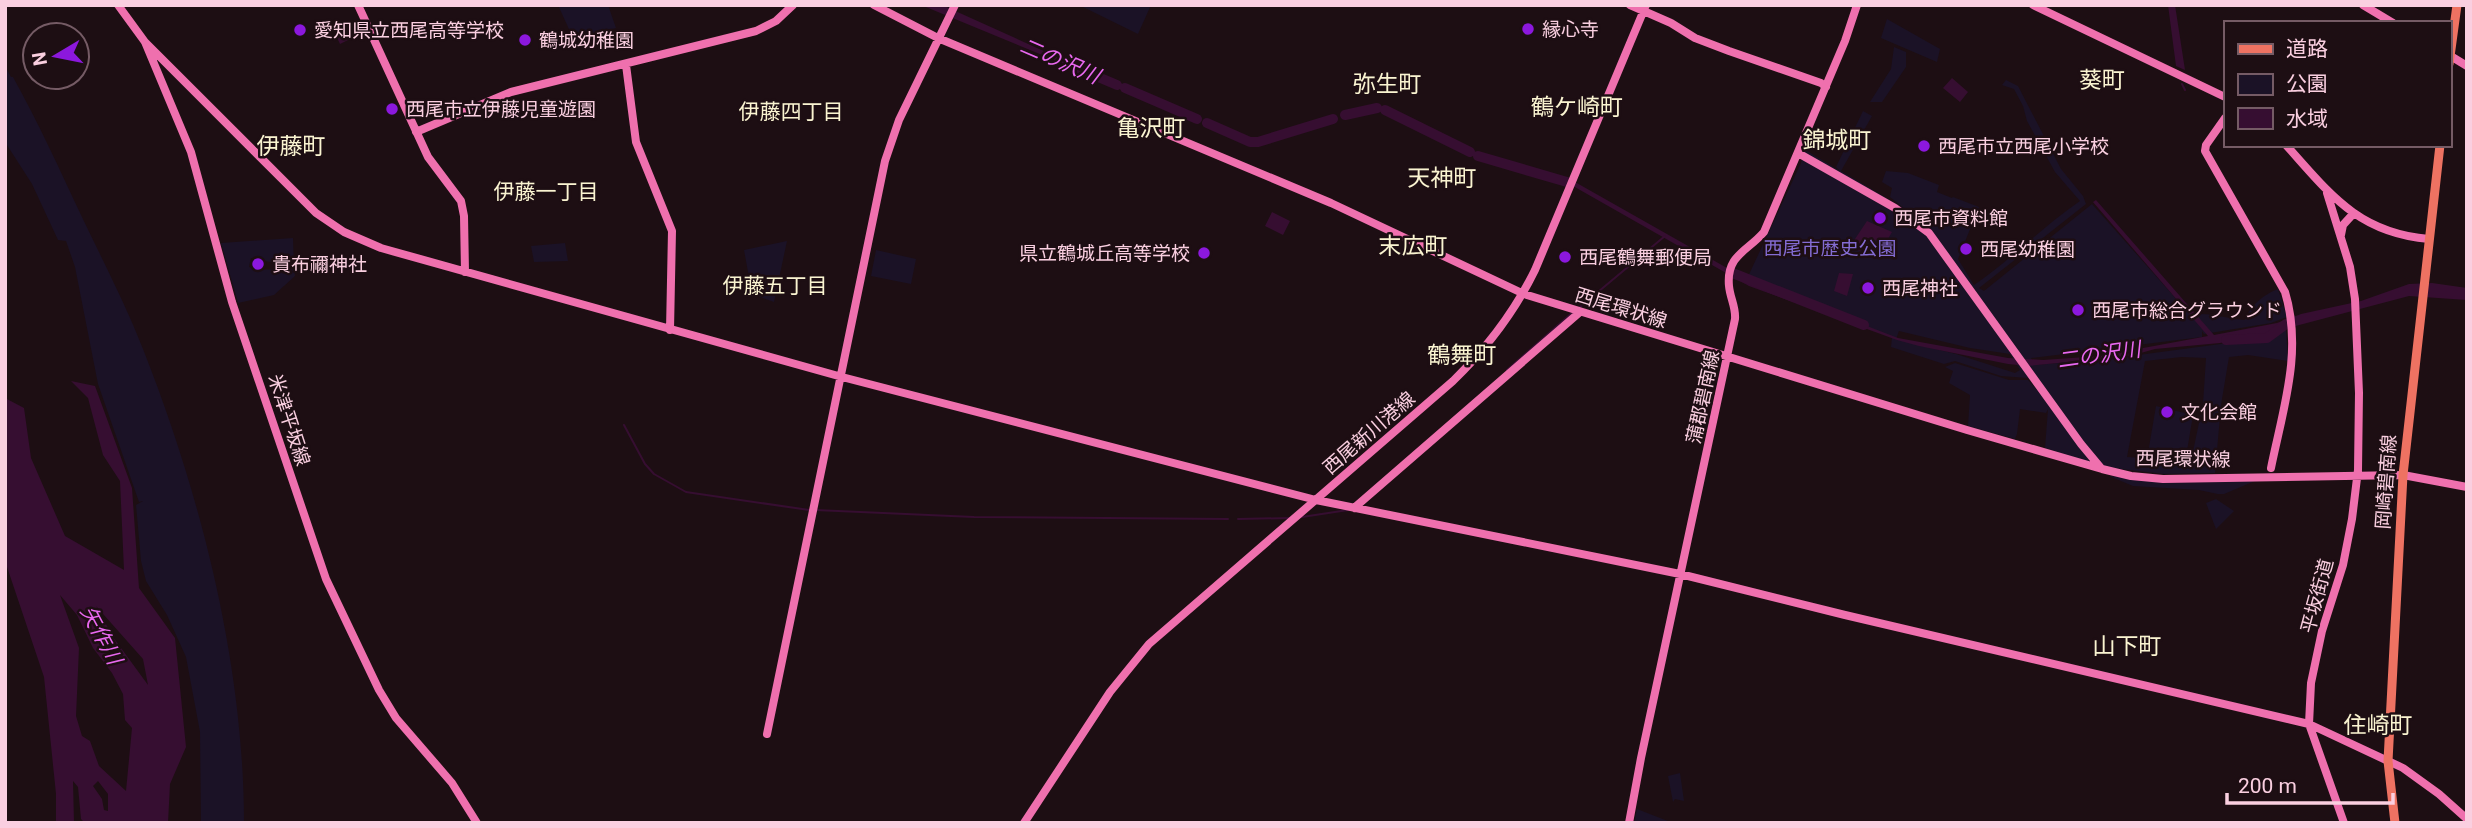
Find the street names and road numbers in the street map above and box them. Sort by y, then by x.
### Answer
street label: 西尾環状線 [1572,283,1670,333]
street label: 蒲郡碧南線 [1682,348,1724,446]
street label: 米津平坂線 [263,371,315,469]
street label: 西尾新川港線 [1318,387,1420,479]
street label: 岡崎碧南線 [2371,434,2401,530]
street label: 西尾環状線 [2135,447,2231,471]
street label: 平坂街道 [2296,556,2338,636]

